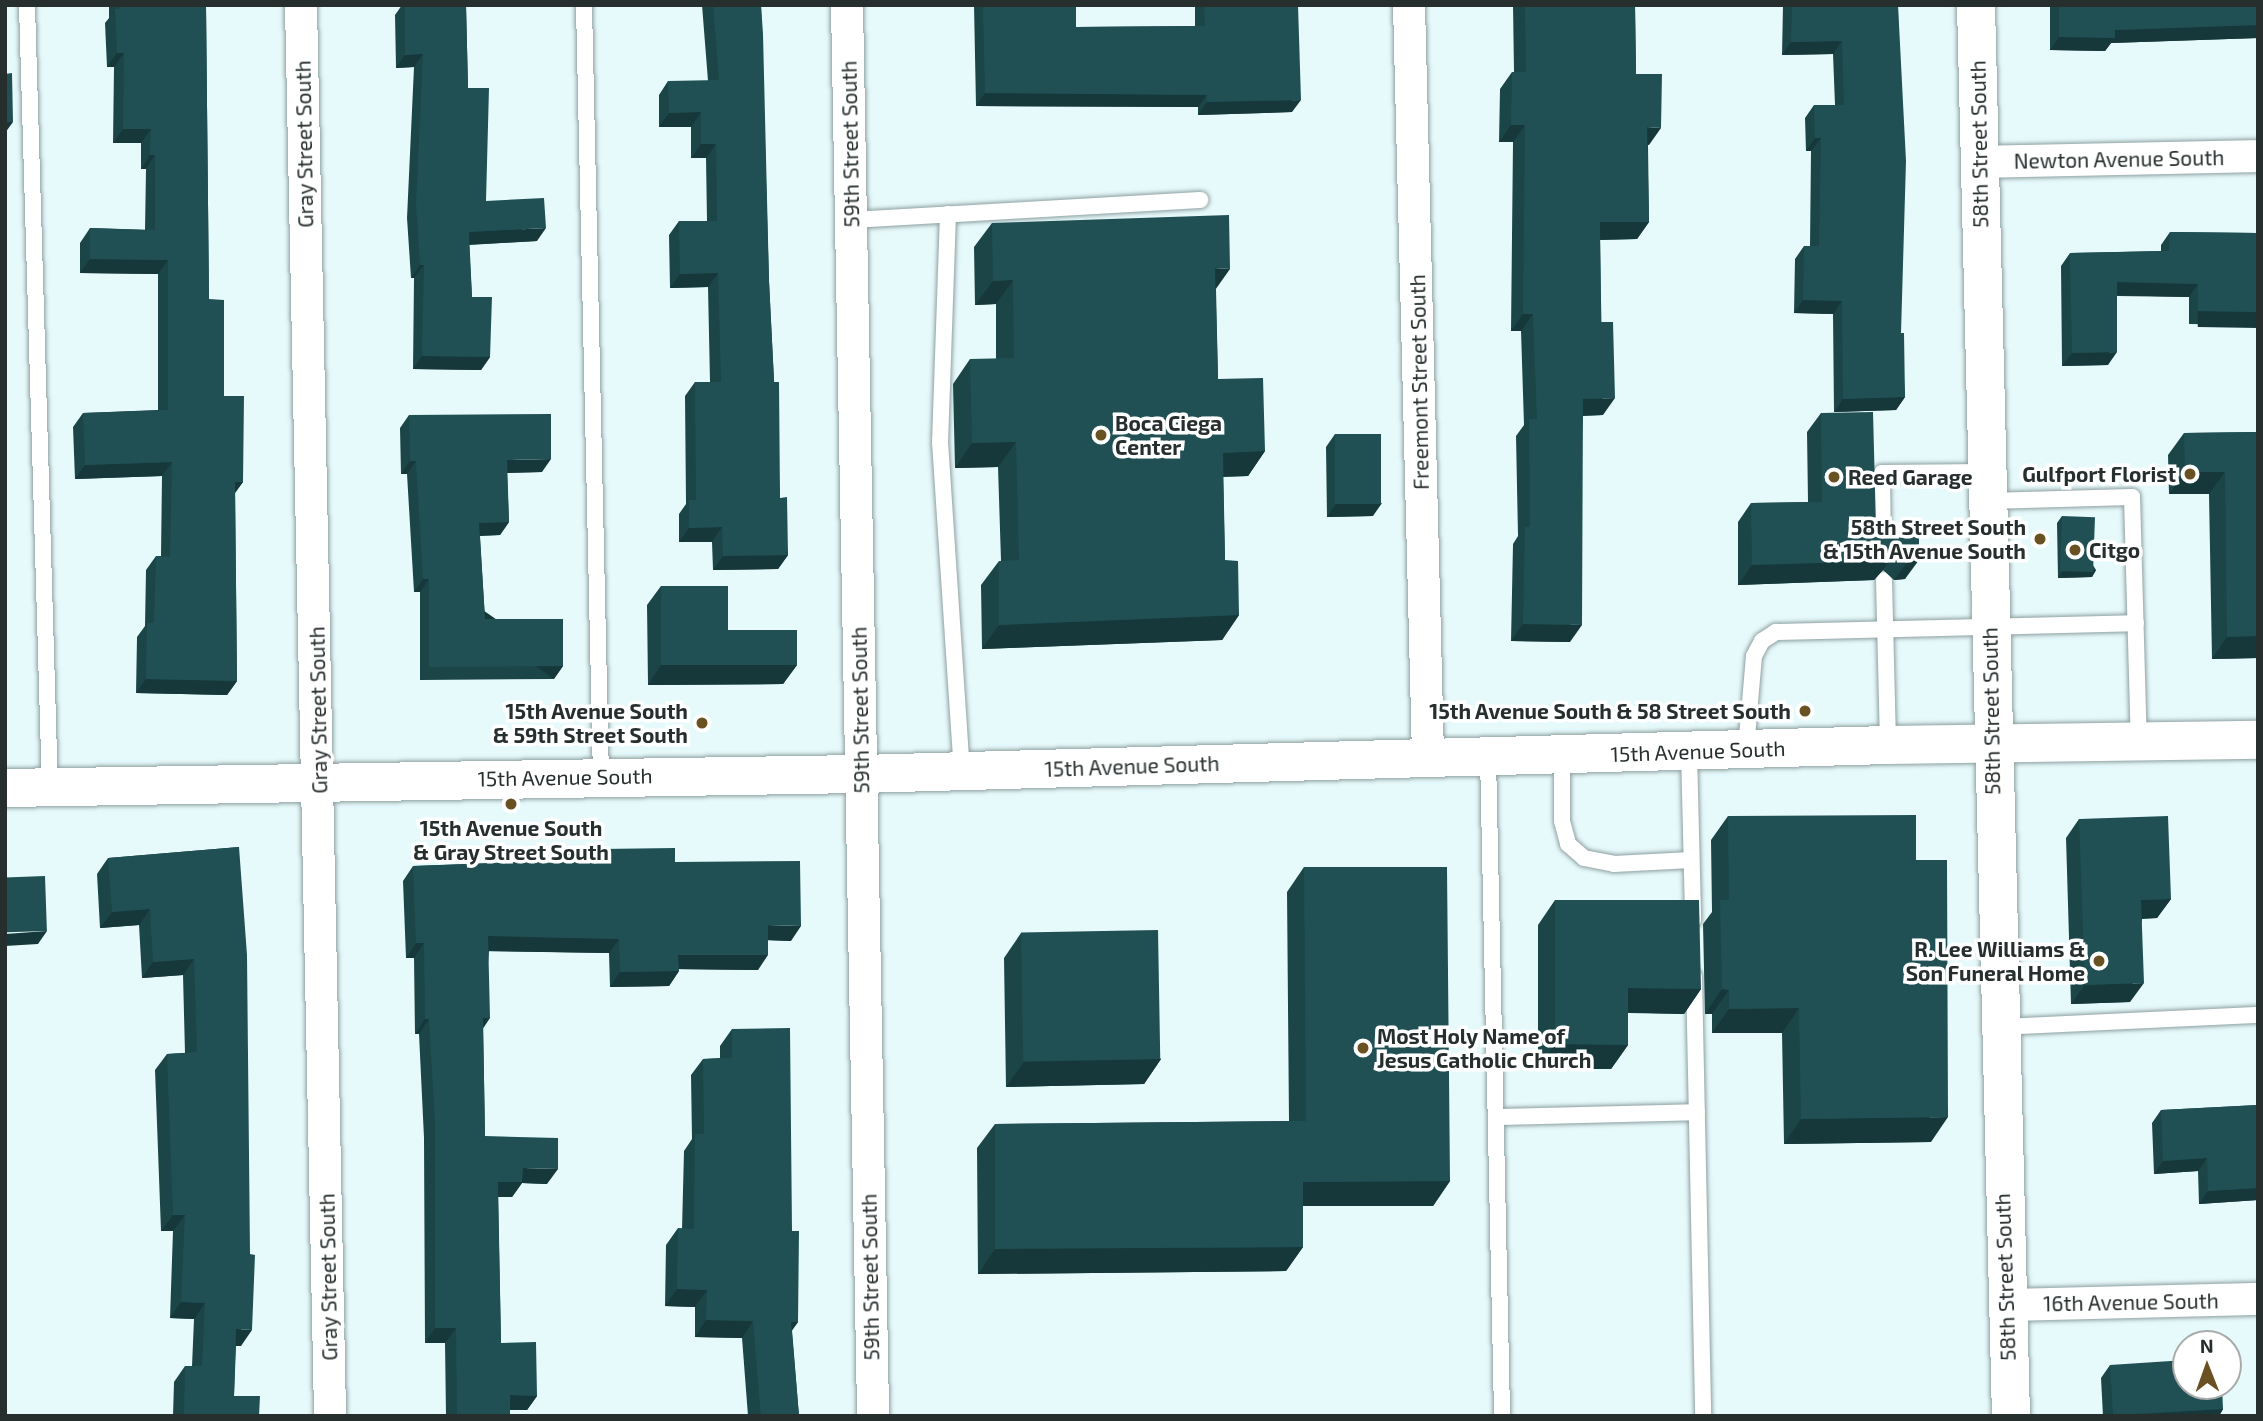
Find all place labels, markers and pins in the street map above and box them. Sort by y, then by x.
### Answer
place label: Boca Ciega Center [1115,410,1222,460]
marker: Boca Ciega Center [1093,427,1109,443]
place label: Gulfport Florist [2022,461,2176,487]
place label: Reed Garage [1848,464,1973,490]
marker: Gulfport Florist [2182,466,2198,482]
marker: Reed Garage [1826,469,1842,485]
place label: 58th Street South & 15th Avenue South [1822,514,2026,564]
marker: 58th Street South & 15th Avenue South [2032,531,2048,547]
place label: Citgo [2089,537,2140,563]
marker: Citgo [2067,542,2083,558]
place label: 15th Avenue South & 59th Street South [493,698,688,748]
place label: 15th Avenue South & 58 Street South [1429,698,1791,724]
marker: 15th Avenue South & 58 Street South [1797,703,1813,719]
marker: 15th Avenue South & 59th Street South [694,715,710,731]
marker: 15th Avenue South & Gray Street South [503,796,519,812]
place label: 15th Avenue South & Gray Street South [413,815,609,865]
place label: R. Lee Williams & Son Funeral Home [1905,936,2085,986]
marker: R. Lee Williams & Son Funeral Home [2091,953,2107,969]
place label: Most Holy Name of Jesus Catholic Church [1377,1023,1591,1073]
marker: Most Holy Name of Jesus Catholic Church [1355,1040,1371,1056]

